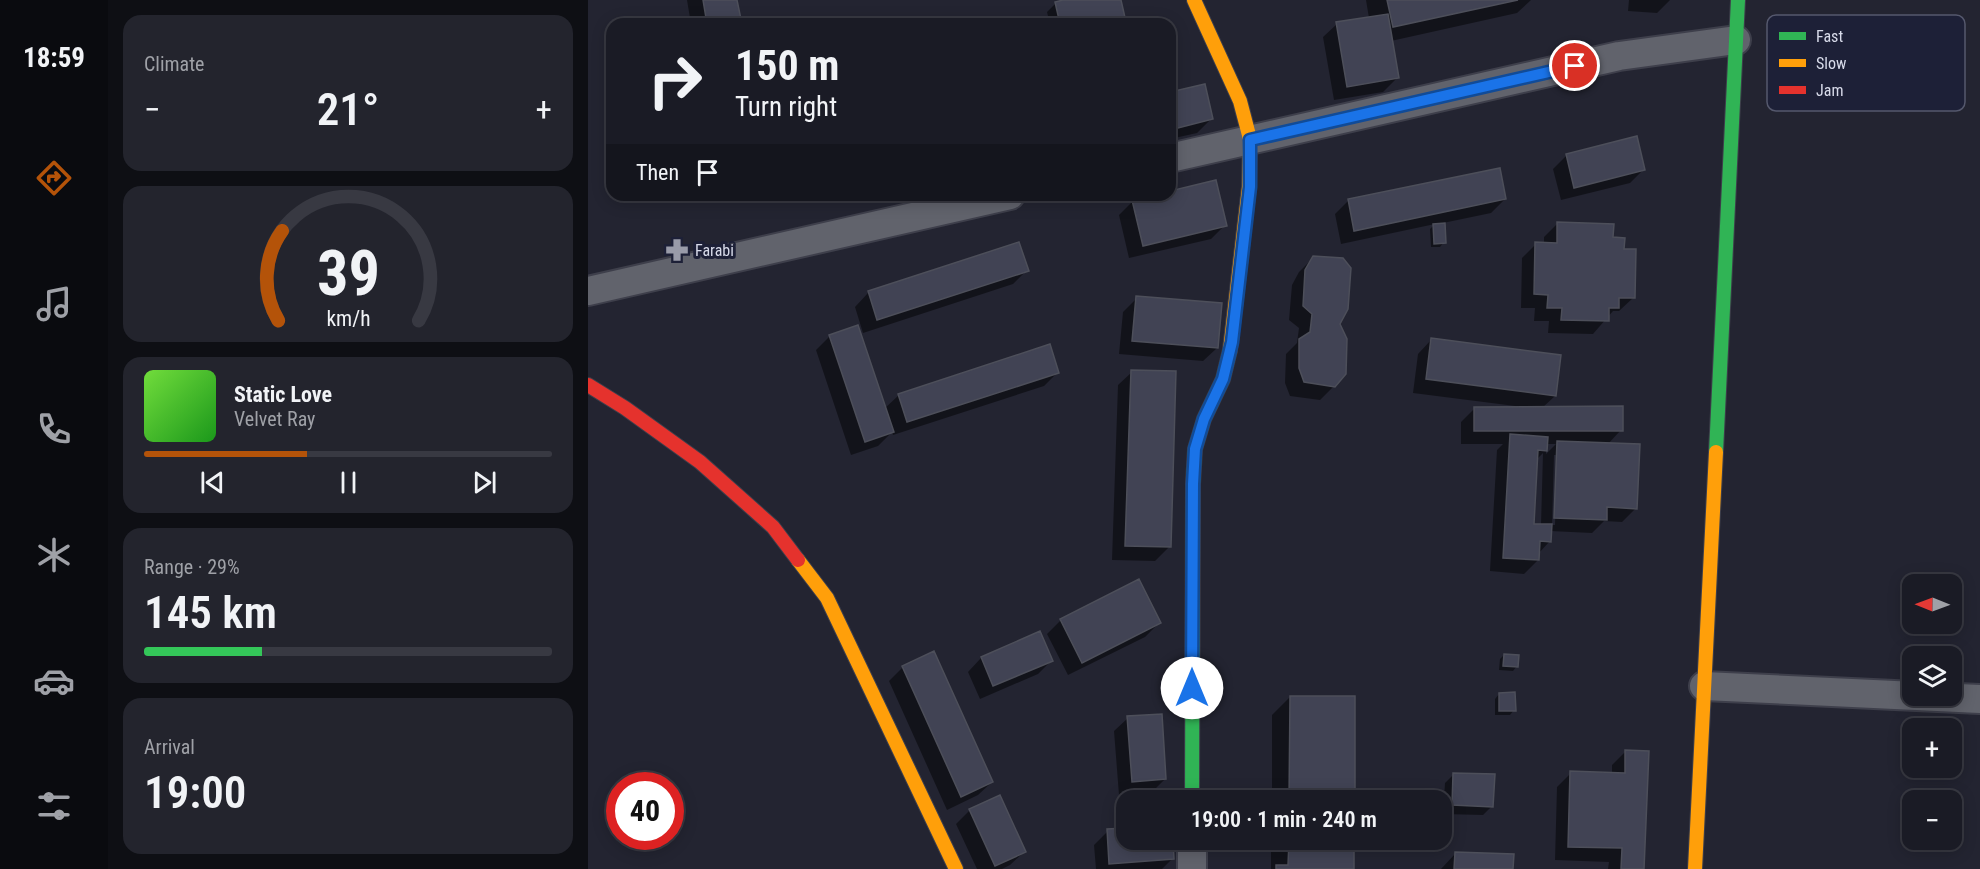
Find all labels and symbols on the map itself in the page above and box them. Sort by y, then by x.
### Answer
legend [1767,15,1965,111]
text: Fast [1816,27,1843,46]
pin [1549,40,1600,91]
text: Slow [1816,54,1846,73]
text: Jam [1816,81,1843,100]
pharmacy icon: Farabi [664,237,690,263]
place label: Farabi [695,241,734,260]
north arrow [1902,574,1962,634]
position arrow [1160,656,1224,720]
speed limit sign: 40 [606,772,684,850]

